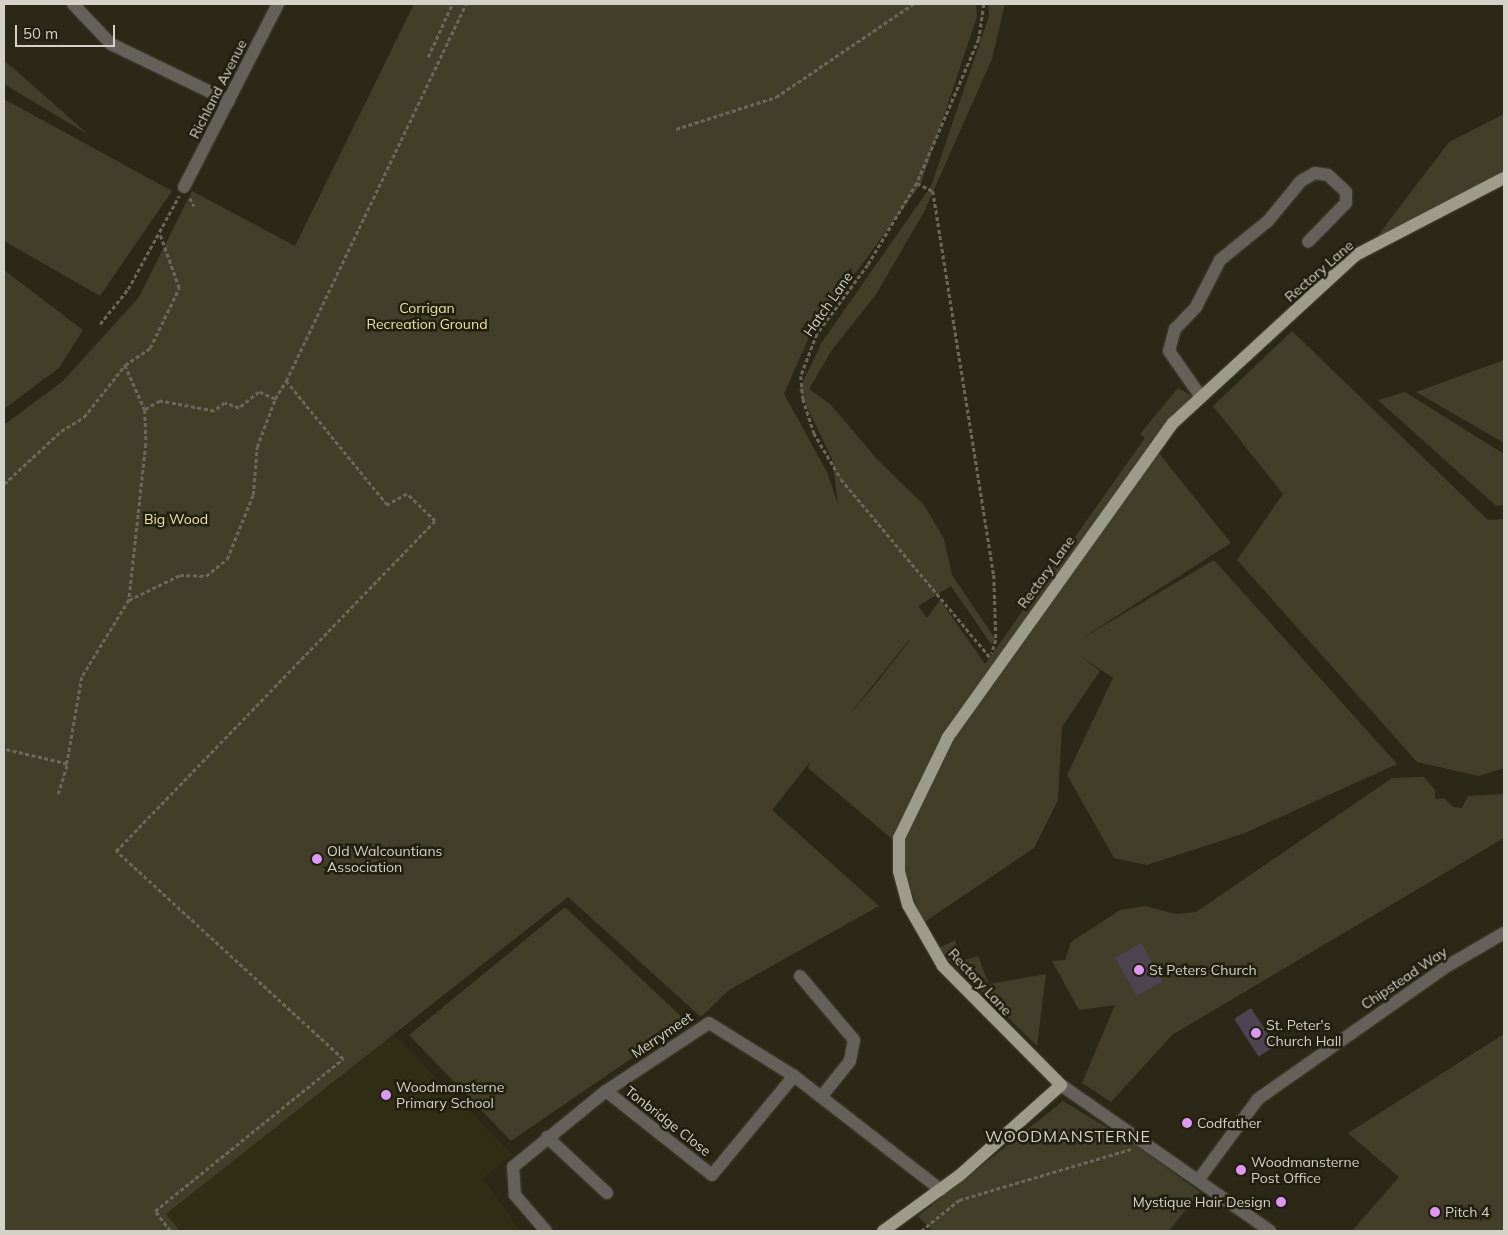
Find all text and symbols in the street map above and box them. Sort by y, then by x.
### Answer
scale bar [18,15,118,47]
text: 50 m [23,24,58,43]
street label: Richland Avenue [186,37,250,141]
street label: Rectory Lane [1281,237,1357,305]
street label: Hatch Lane [800,269,856,339]
park label: Corrigan Recreation Ground [366,300,488,332]
park label: Big Wood [144,511,208,527]
street label: Rectory Lane [1014,533,1078,611]
place label: Old Walcountians Association [327,843,443,876]
marker: Old Walcountians Association [311,853,323,865]
street label: Chipstead Way [1358,943,1450,1013]
street label: Rectory Lane [945,945,1015,1019]
place label: St Peters Church [1149,962,1257,978]
marker: St Peters Church [1133,964,1145,976]
street label: Merrymeet [628,1008,696,1062]
place label: St. Peter's Church Hall [1266,1017,1341,1050]
marker: St. Peter's Church Hall [1250,1027,1262,1039]
place label: Woodmansterne Primary School [396,1079,504,1112]
street label: Tonbridge Close [622,1082,714,1160]
marker: Woodmansterne Primary School [380,1089,392,1101]
place label: Codfather [1197,1115,1261,1131]
marker: Codfather [1181,1117,1193,1129]
district label: WOODMANSTERNE [983,1126,1153,1146]
place label: Woodmansterne Post Office [1251,1154,1359,1186]
marker: Woodmansterne Post Office [1235,1164,1247,1176]
place label: Mystique Hair Design [1133,1194,1271,1210]
marker: Mystique Hair Design [1275,1196,1287,1208]
place label: Pitch 4 [1445,1204,1489,1220]
marker: Pitch 4 [1429,1206,1441,1218]

